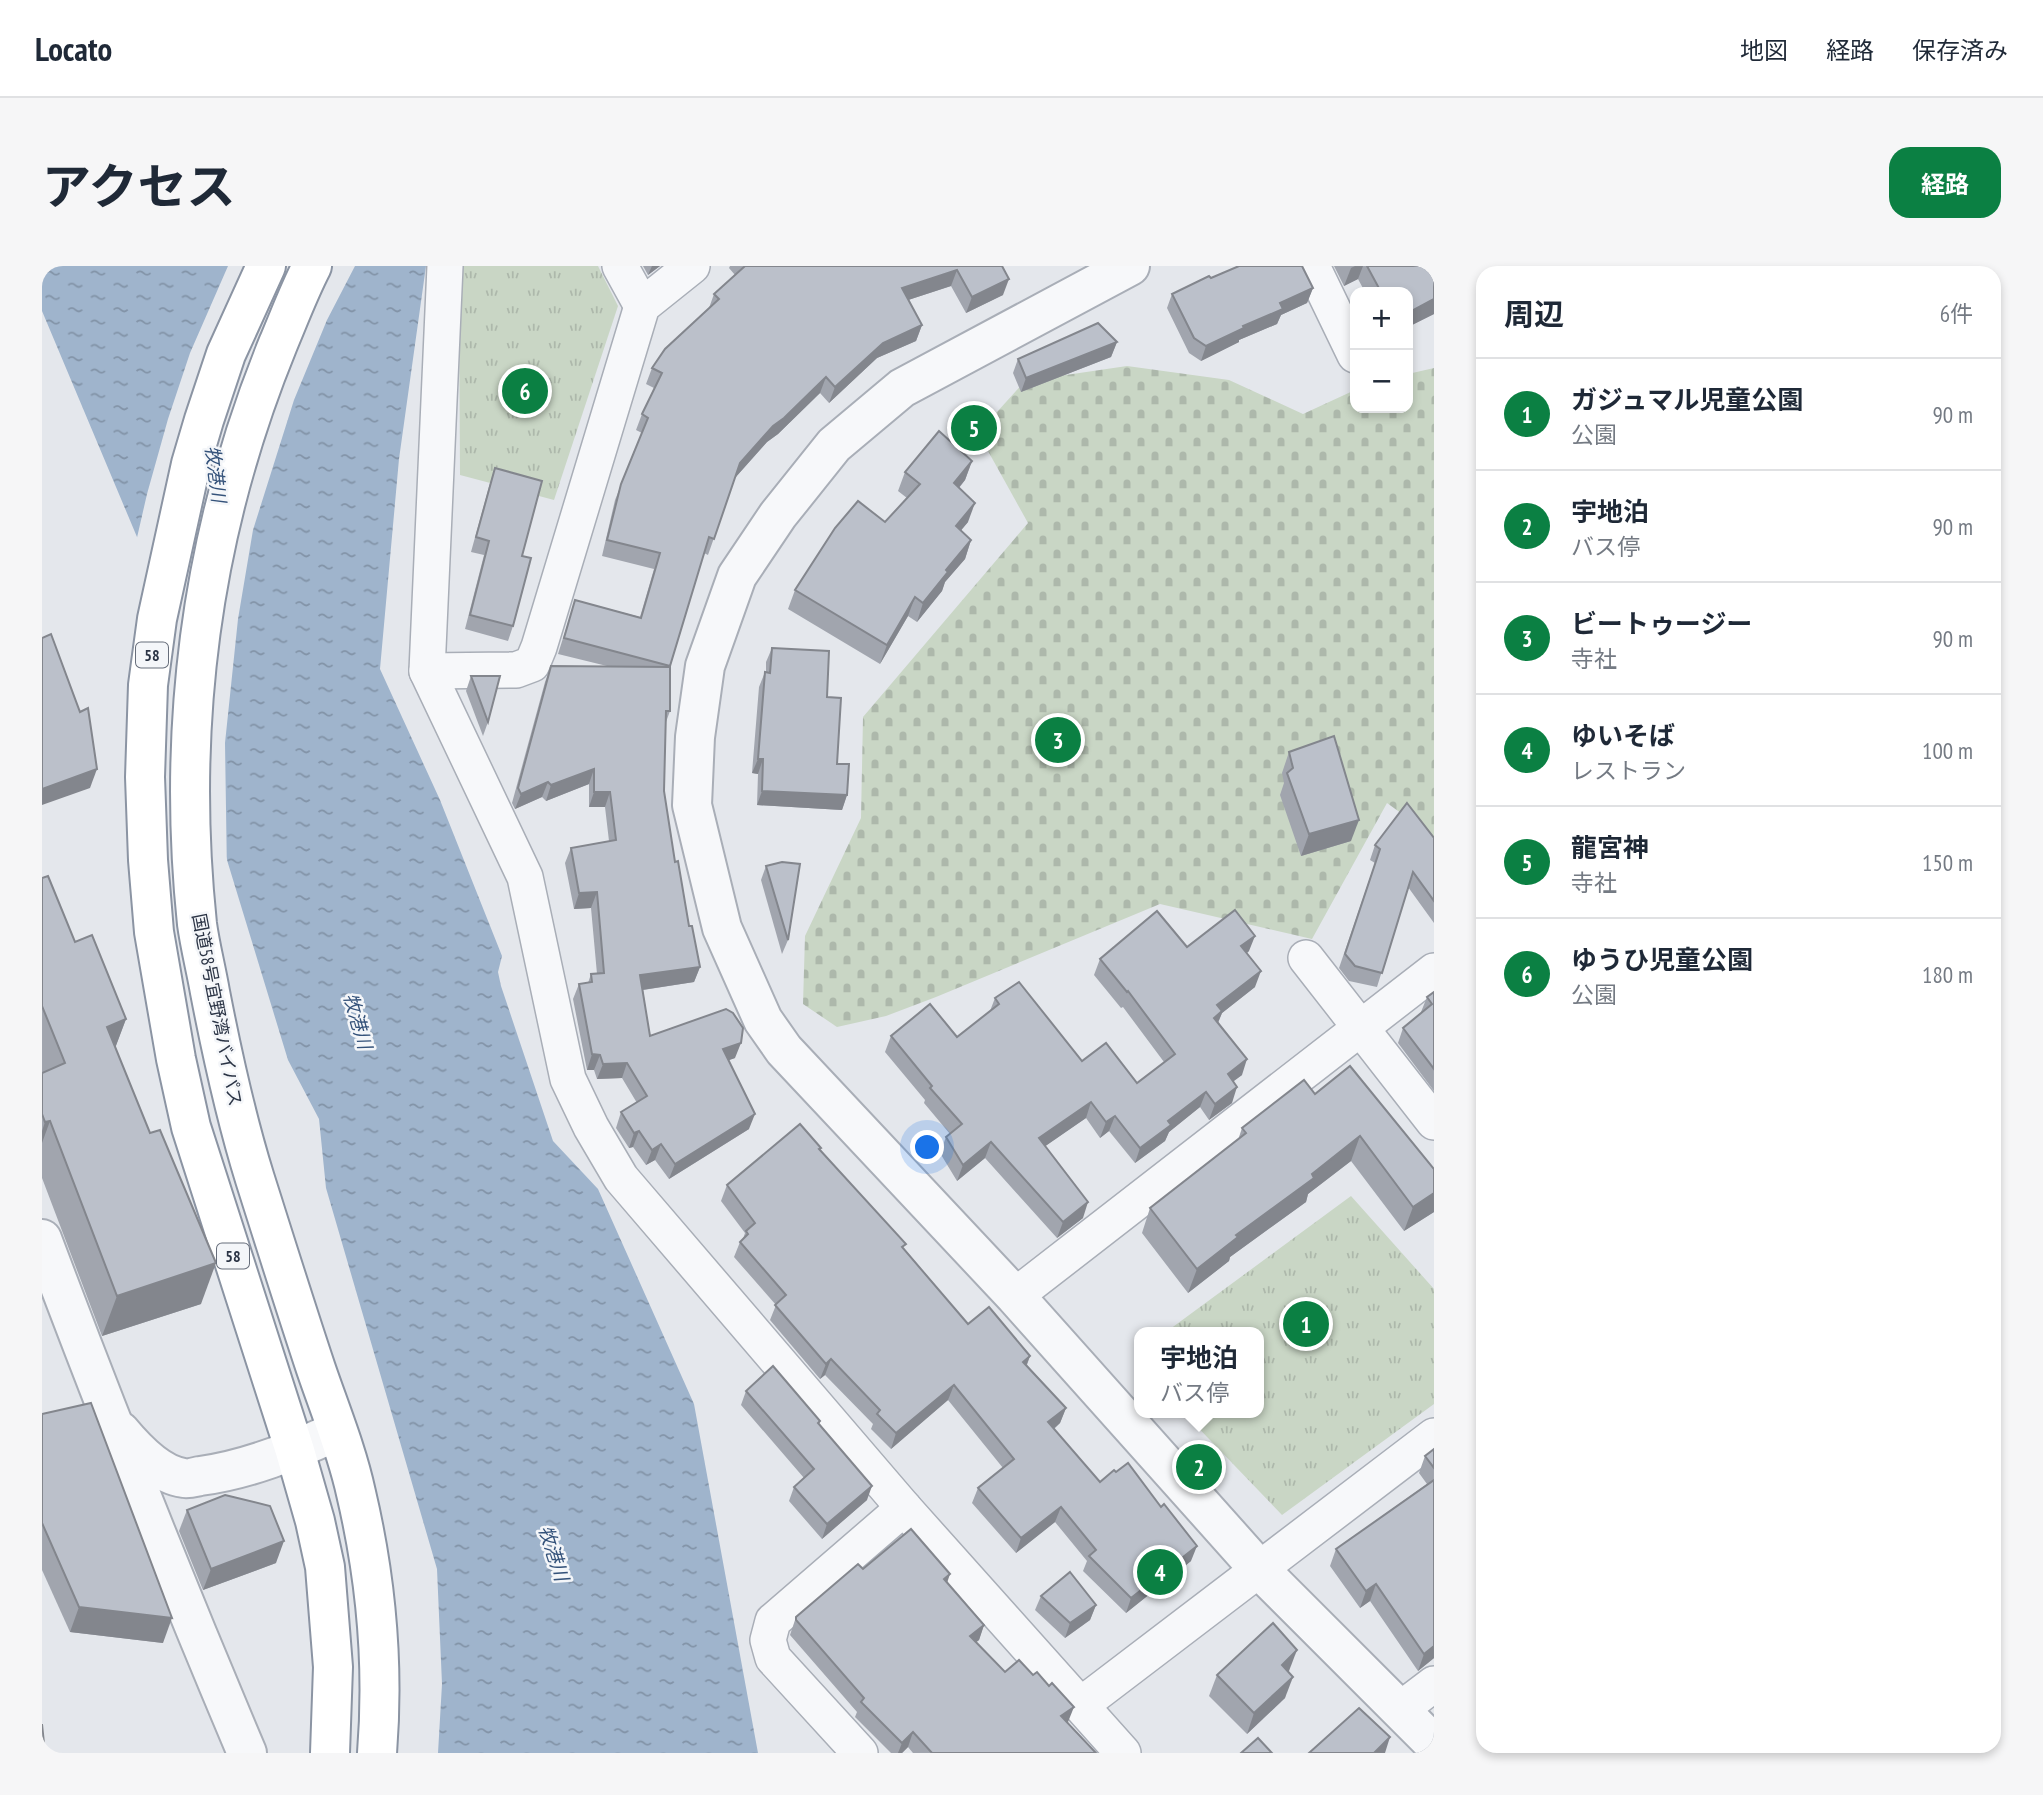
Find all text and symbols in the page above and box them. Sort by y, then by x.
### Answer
text: Locato [35,27,112,70]
text: 地図 [1740,35,1788,66]
text: 経路 [1826,35,1874,66]
text: 保存済み [1912,35,2008,66]
button: 経路 [1889,147,2001,218]
text: アクセス [42,154,236,218]
map controls [1350,287,1413,413]
button: + [1350,287,1413,350]
text: 周辺 [1504,294,1564,333]
text: 6件 [1940,299,1973,328]
button: − [1350,350,1413,413]
pin: 6 [502,365,548,417]
text: ガジュマル児童公園 [1571,383,1803,416]
text: 1 [1522,400,1533,429]
text: 90 m [1932,400,1973,429]
pin: 5 [951,402,997,454]
text: 公園 [1571,420,1617,449]
water label: 牧港川 [201,444,232,506]
text: 宇地泊 [1571,495,1649,528]
text: 2 [1522,512,1533,541]
text: 90 m [1932,512,1973,541]
text: バス停 [1571,532,1640,561]
text: ビートゥージー [1571,607,1752,640]
text: 3 [1522,624,1533,653]
text: 90 m [1932,624,1973,653]
road number: 58 [136,642,168,668]
text: 寺社 [1571,644,1617,673]
pin: 3 [1035,714,1081,766]
text: ゆいそば [1571,719,1675,752]
text: 4 [1522,736,1533,765]
text: 100 m [1922,736,1973,765]
text: レストラン [1571,756,1686,785]
text: 龍宮神 [1571,831,1649,864]
text: 5 [1522,848,1533,877]
text: 150 m [1922,848,1973,877]
text: 寺社 [1571,868,1617,897]
street label: 国道58号宜野湾バイパス [188,912,247,1108]
text: ゆうひ児童公園 [1571,943,1753,976]
text: 6 [1522,960,1533,989]
text: 180 m [1922,960,1973,989]
text: 公園 [1571,980,1617,1009]
water label: 牧港川 [339,990,378,1054]
your location [910,1130,944,1164]
road number: 58 [217,1244,249,1268]
pin: 1 [1283,1298,1329,1350]
popup [1134,1327,1264,1418]
text: 宇地泊 [1160,1341,1238,1374]
text: バス停 [1160,1378,1229,1407]
pin: 2 [1176,1441,1222,1493]
water label: 牧港川 [534,1522,575,1586]
pin: 4 [1137,1546,1183,1598]

